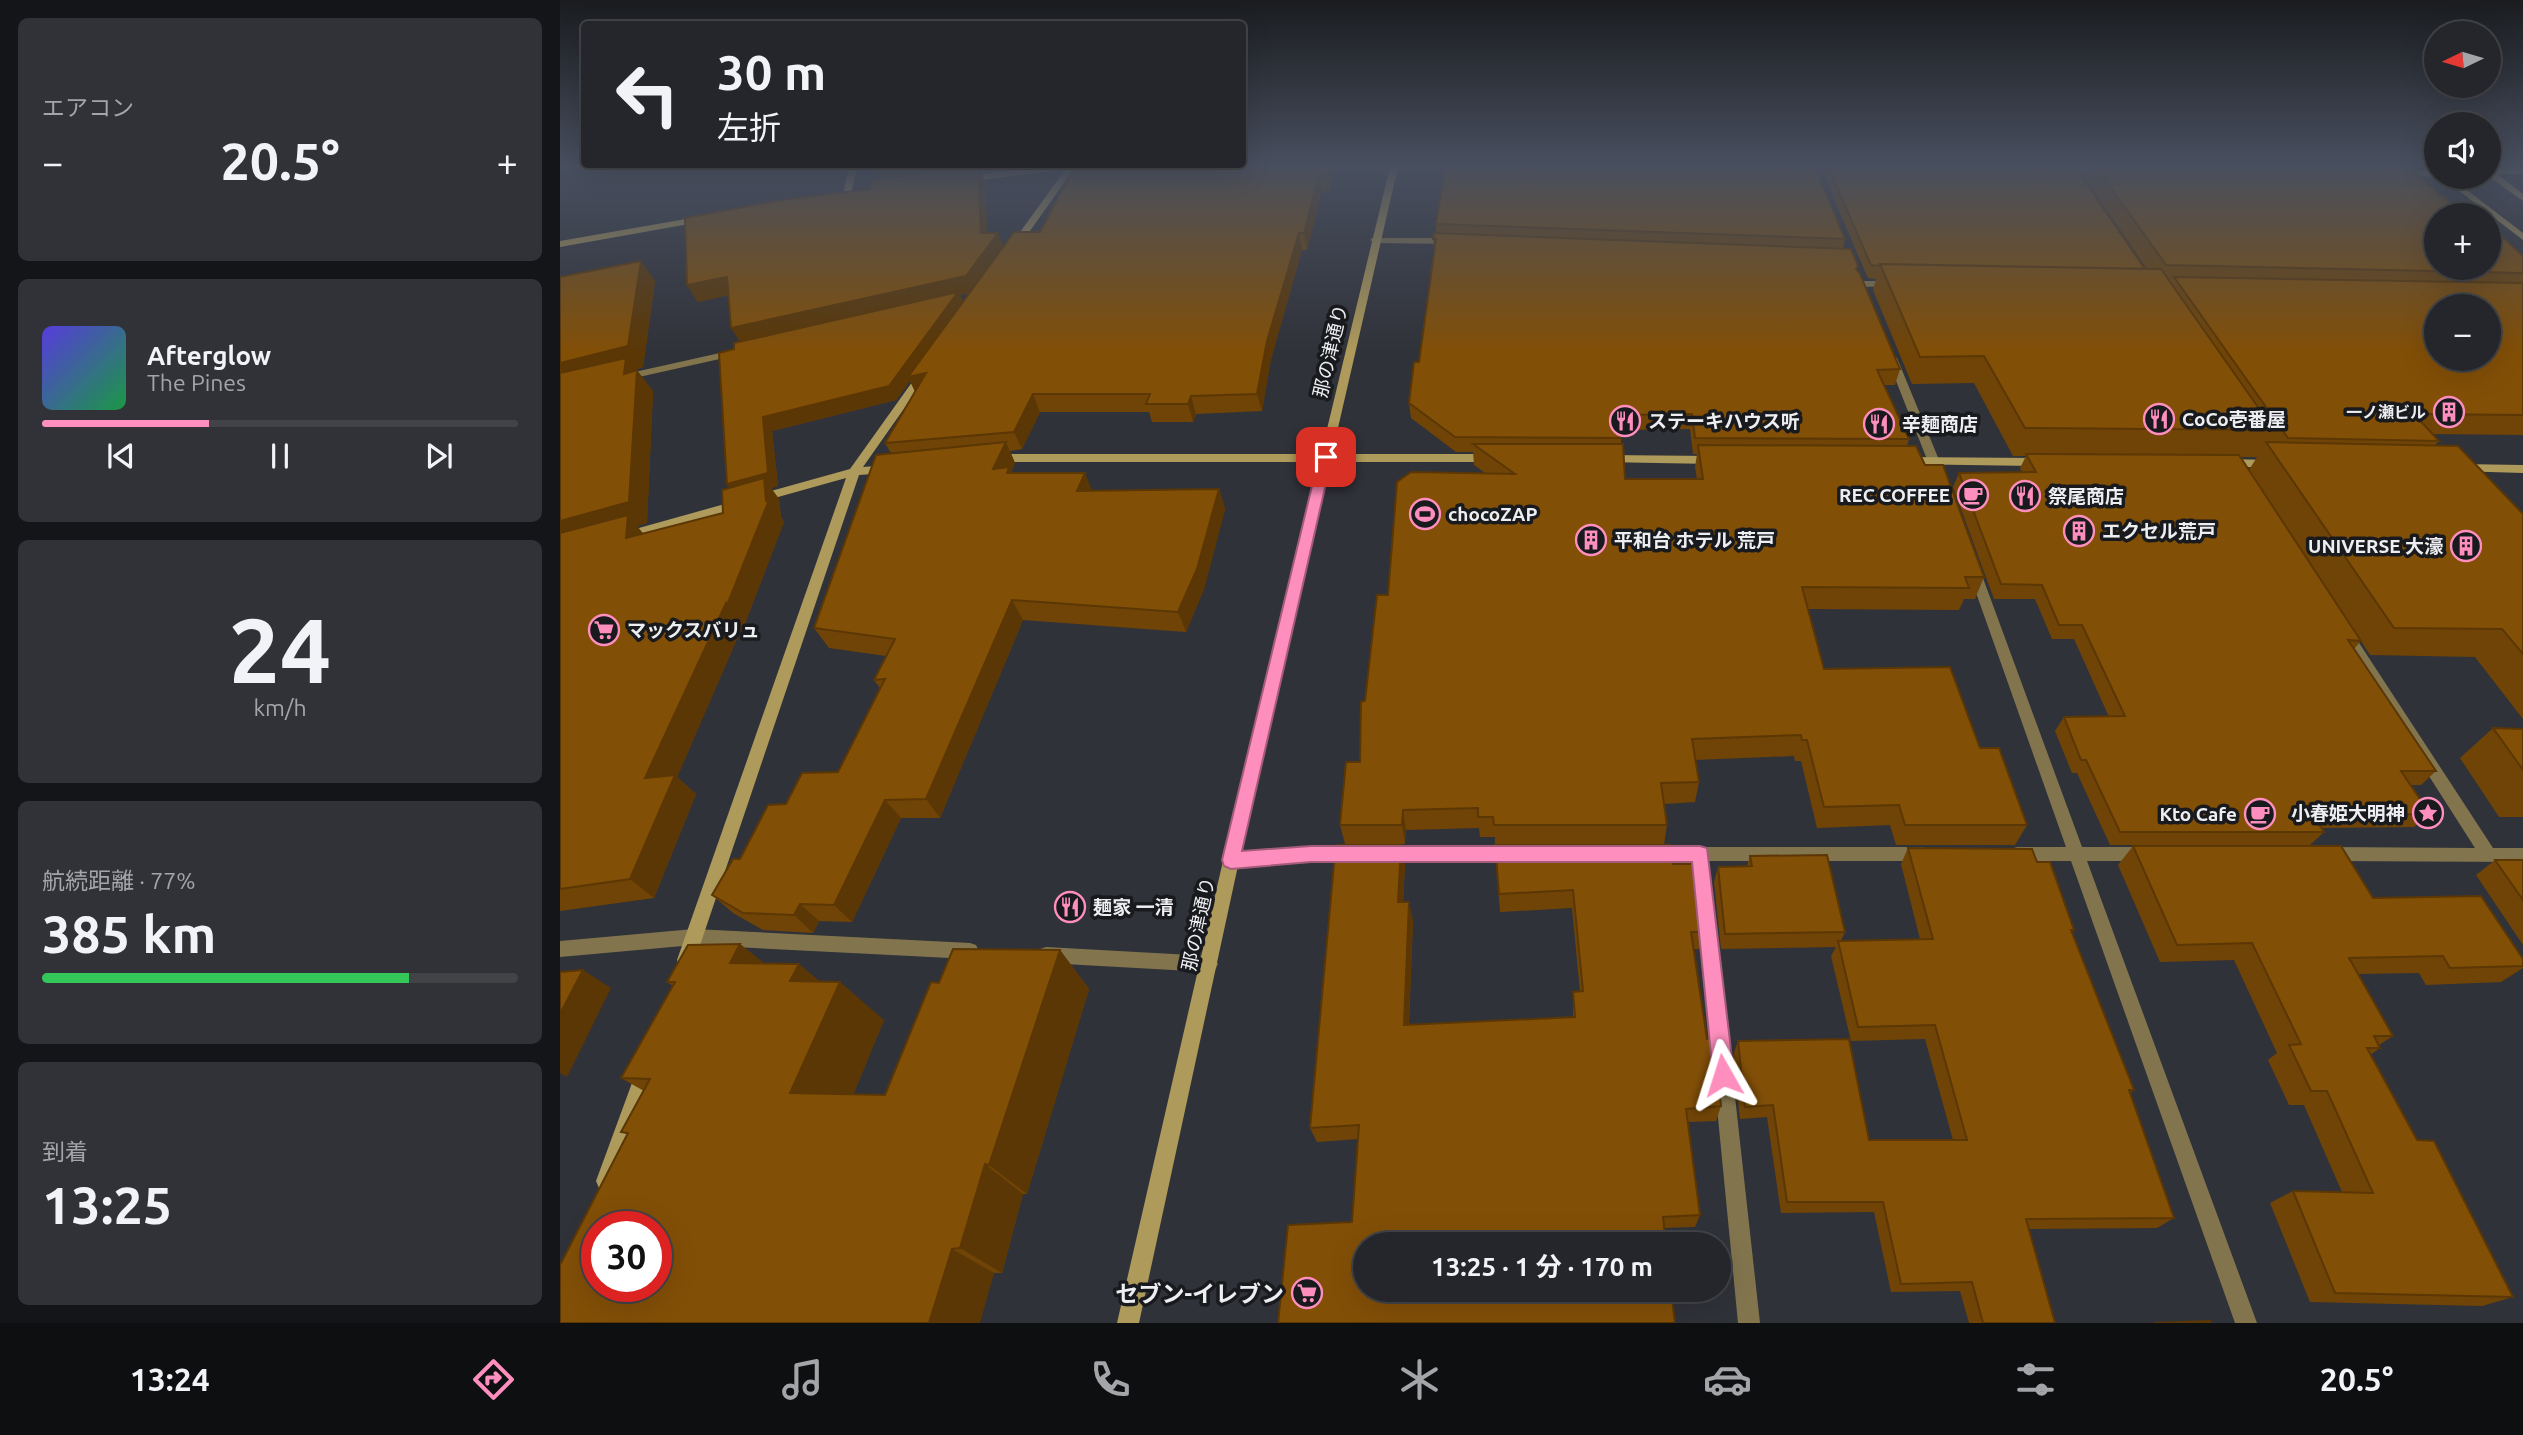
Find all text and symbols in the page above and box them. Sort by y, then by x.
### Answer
north arrow [2424,21,2501,98]
map controls [2424,21,2501,371]
text: 30 m [717,44,826,99]
icon: left [602,49,693,140]
text: エアコン [42,95,134,120]
text: 左折 [717,109,781,145]
button: sound [2424,112,2501,189]
text: 20.5° [220,132,340,190]
text: − [42,141,63,183]
text: + [497,141,518,183]
button: + [2424,203,2501,280]
button: − [2424,294,2501,371]
street label: 那の津通り [1309,302,1351,400]
text: Afterglow [147,341,271,370]
text: The Pines [147,370,246,395]
building icon: 一ノ瀬ビル [2432,395,2466,429]
restaurant icon: CoCo壱番屋 [2142,402,2176,436]
place label: 一ノ瀬ビル [2346,403,2426,421]
restaurant icon: ステーキハウス听 [1608,404,1642,438]
restaurant icon: 辛麺商店 [1862,407,1896,441]
place label: CoCo壱番屋 [2182,408,2286,430]
place label: ステーキハウス听 [1648,410,1800,432]
place label: 辛麺商店 [1902,413,1978,435]
pin [1296,427,1356,487]
icon: previous [102,437,140,475]
icon: pause [261,437,299,475]
icon: next [420,437,458,475]
icon: arrive [1307,438,1345,476]
cafe icon: REC COFFEE [1956,478,1990,512]
restaurant icon: 祭尾商店 [2008,479,2042,513]
place label: REC COFFEE [1839,484,1950,506]
place label: 祭尾商店 [2048,485,2124,507]
sports icon: chocoZAP [1408,497,1442,531]
place label: chocoZAP [1448,503,1538,525]
building icon: エクセル荒戸 [2062,514,2096,548]
place label: エクセル荒戸 [2102,520,2216,542]
building icon: 平和台 ホテル 荒戸 [1574,523,1608,557]
place label: 平和台 ホテル 荒戸 [1614,529,1775,551]
building icon: UNIVERSE 大濠 [2449,529,2483,563]
place label: UNIVERSE 大濠 [2308,535,2444,557]
text: 24 [229,598,331,700]
supermarket icon: マックスバリュ [587,613,621,647]
place label: マックスバリュ [627,619,759,641]
text: km/h [253,695,307,720]
place icon: 小春姫大明神 [2411,796,2445,830]
cafe icon: Kto Cafe [2243,797,2277,831]
place label: 小春姫大明神 [2291,802,2405,824]
place label: Kto Cafe [2159,803,2237,825]
text: 航続距離 · 77% [42,868,195,893]
street label: 那の津通り [1177,875,1219,973]
restaurant icon: 麺家 一清 [1053,890,1087,924]
place label: 麺家 一清 [1093,896,1174,918]
text: 385 km [42,905,216,963]
position arrow [1686,1038,1760,1112]
text: 到着 [42,1139,88,1164]
text: 13:25 [42,1176,172,1234]
speed limit sign: 30 [581,1211,672,1302]
text: 13:25 · 1 分 · 170 m [1431,1252,1653,1281]
supermarket icon: セブン-イレブン [1290,1276,1324,1310]
place label: セブン-イレブン [1115,1281,1284,1306]
icon: directions [469,1355,518,1404]
icon: music [778,1355,827,1404]
icon: phone [1086,1355,1135,1404]
icon: climate [1395,1355,1444,1404]
icon: car [1703,1355,1752,1404]
icon: filters [2011,1355,2060,1404]
text: 13:24 [130,1361,210,1397]
text: 20.5° [2320,1361,2393,1397]

